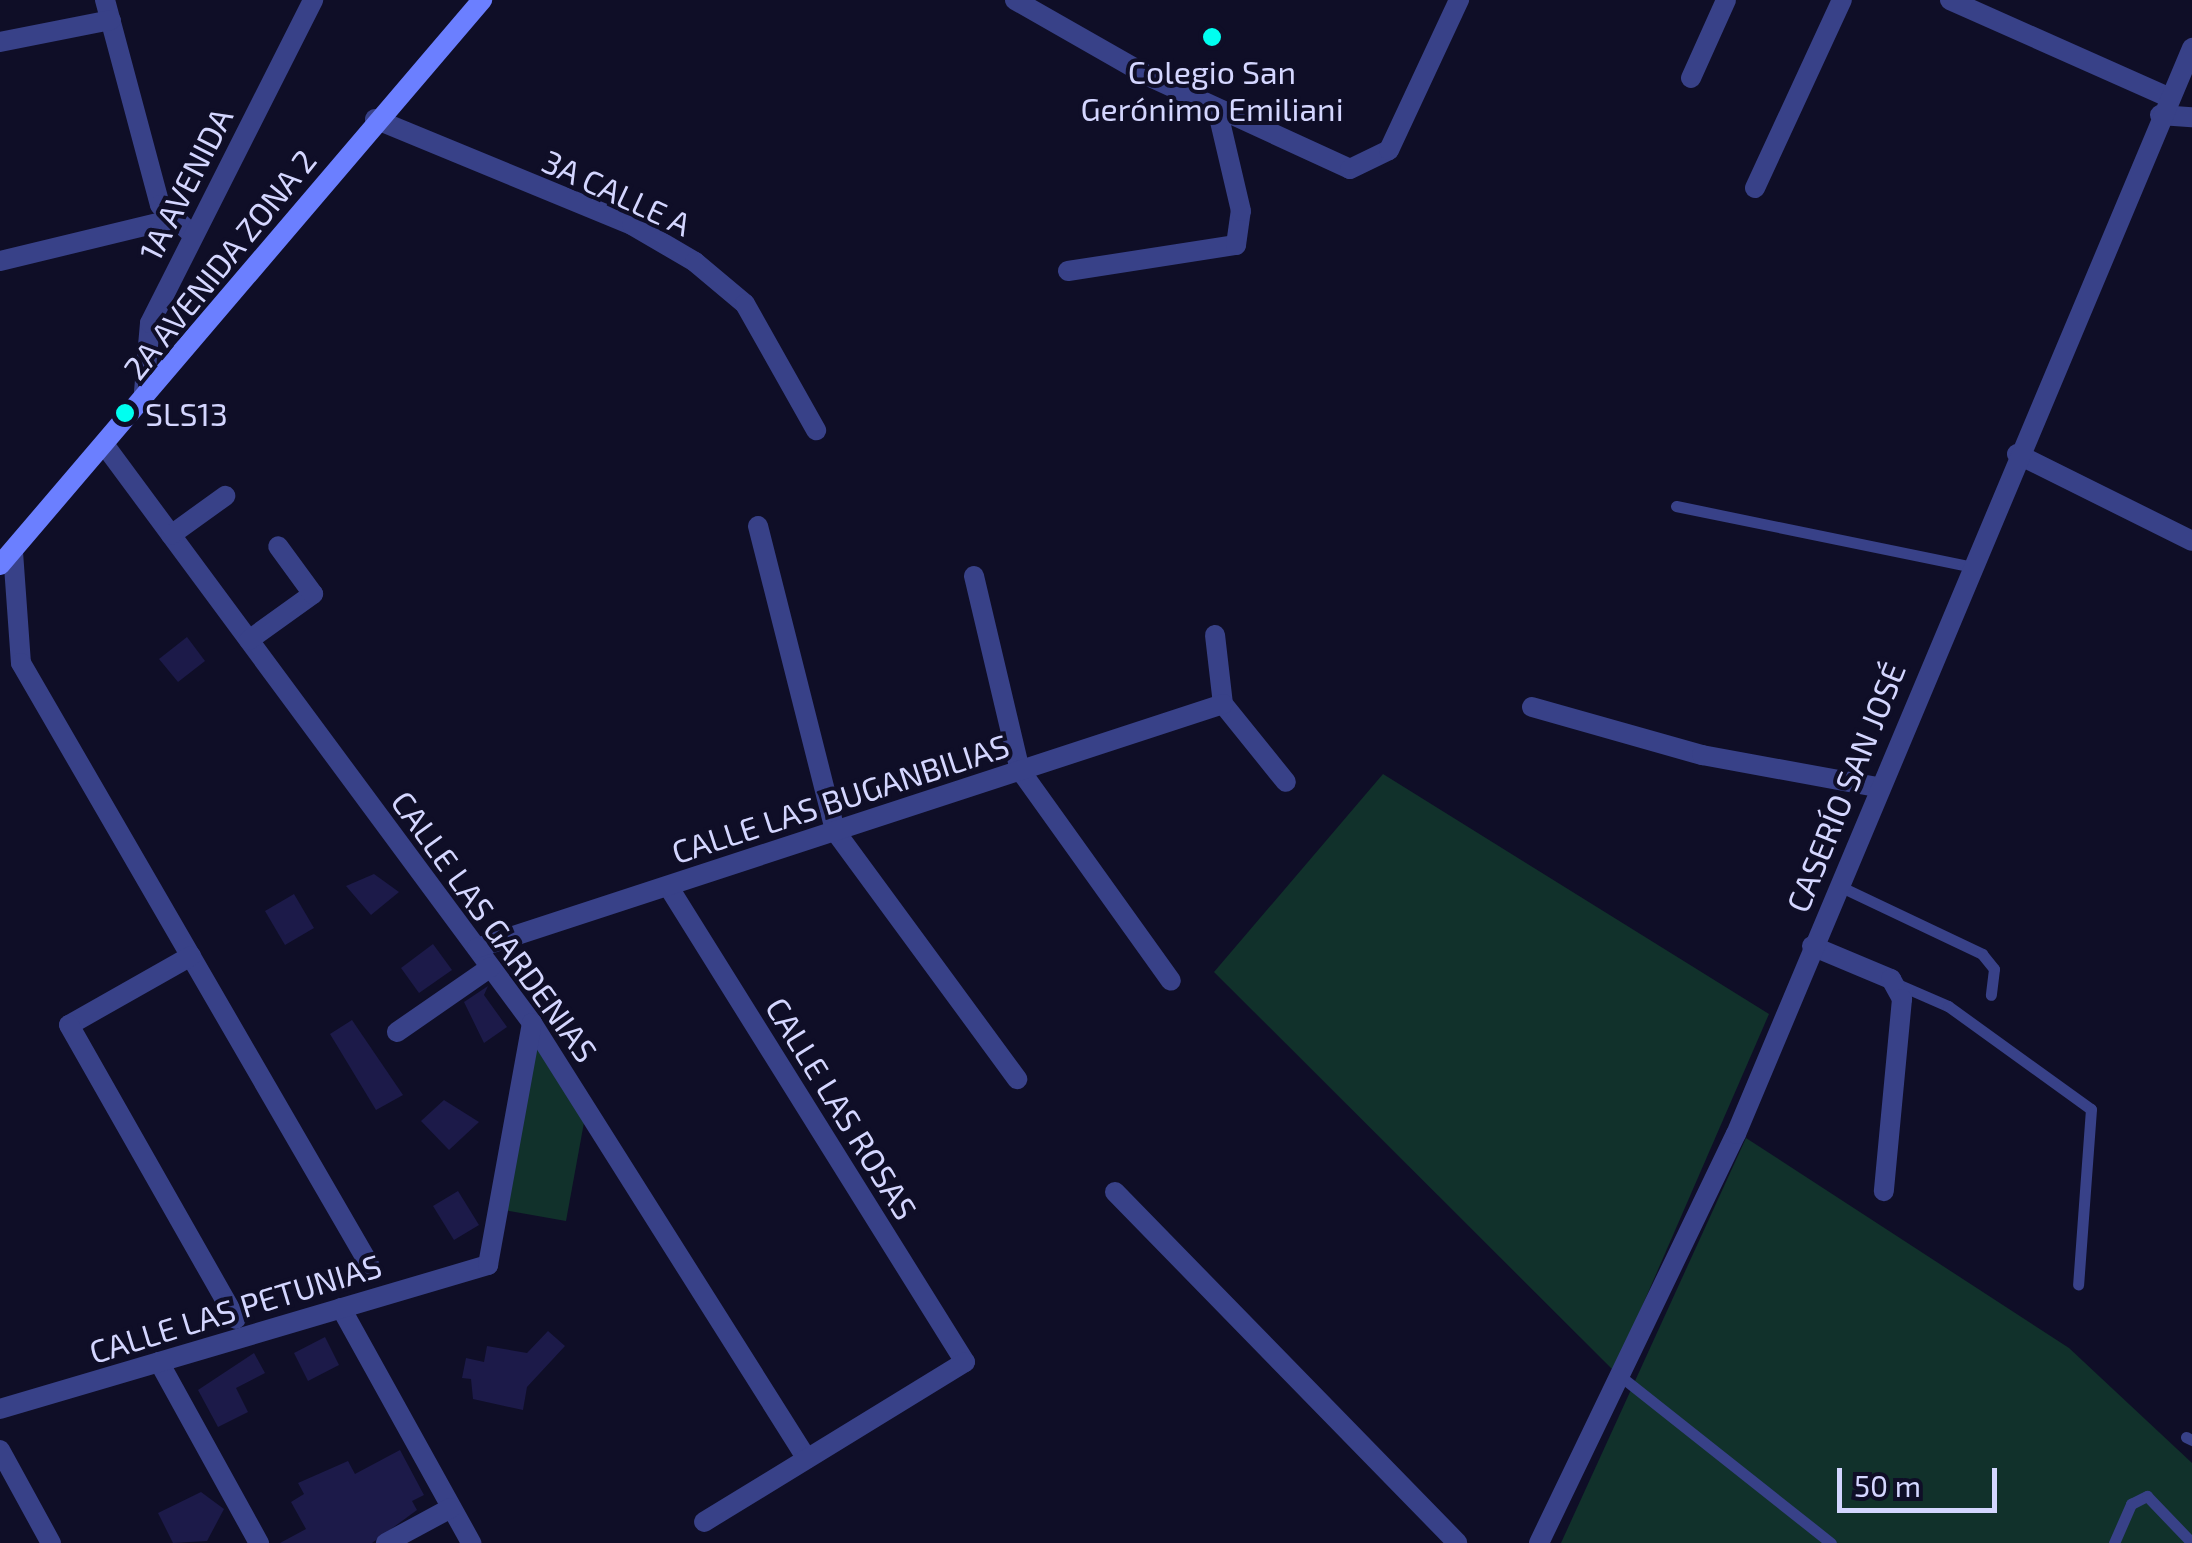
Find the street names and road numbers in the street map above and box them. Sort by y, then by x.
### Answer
street label: 1A AVENIDA [130,100,240,268]
street label: 2A AVENIDA ZONA 2 [114,140,324,388]
street label: 3A CALLE A [536,141,698,243]
street label: CASERÍO SAN JOSÉ [1777,656,1913,918]
street label: CALLE LAS BUGANBILIAS [667,725,1013,871]
street label: CALLE LAS GARDENIAS [384,783,606,1069]
street label: CALLE LAS ROSAS [758,990,926,1226]
street label: CALLE LAS PETUNIAS [84,1245,386,1371]

